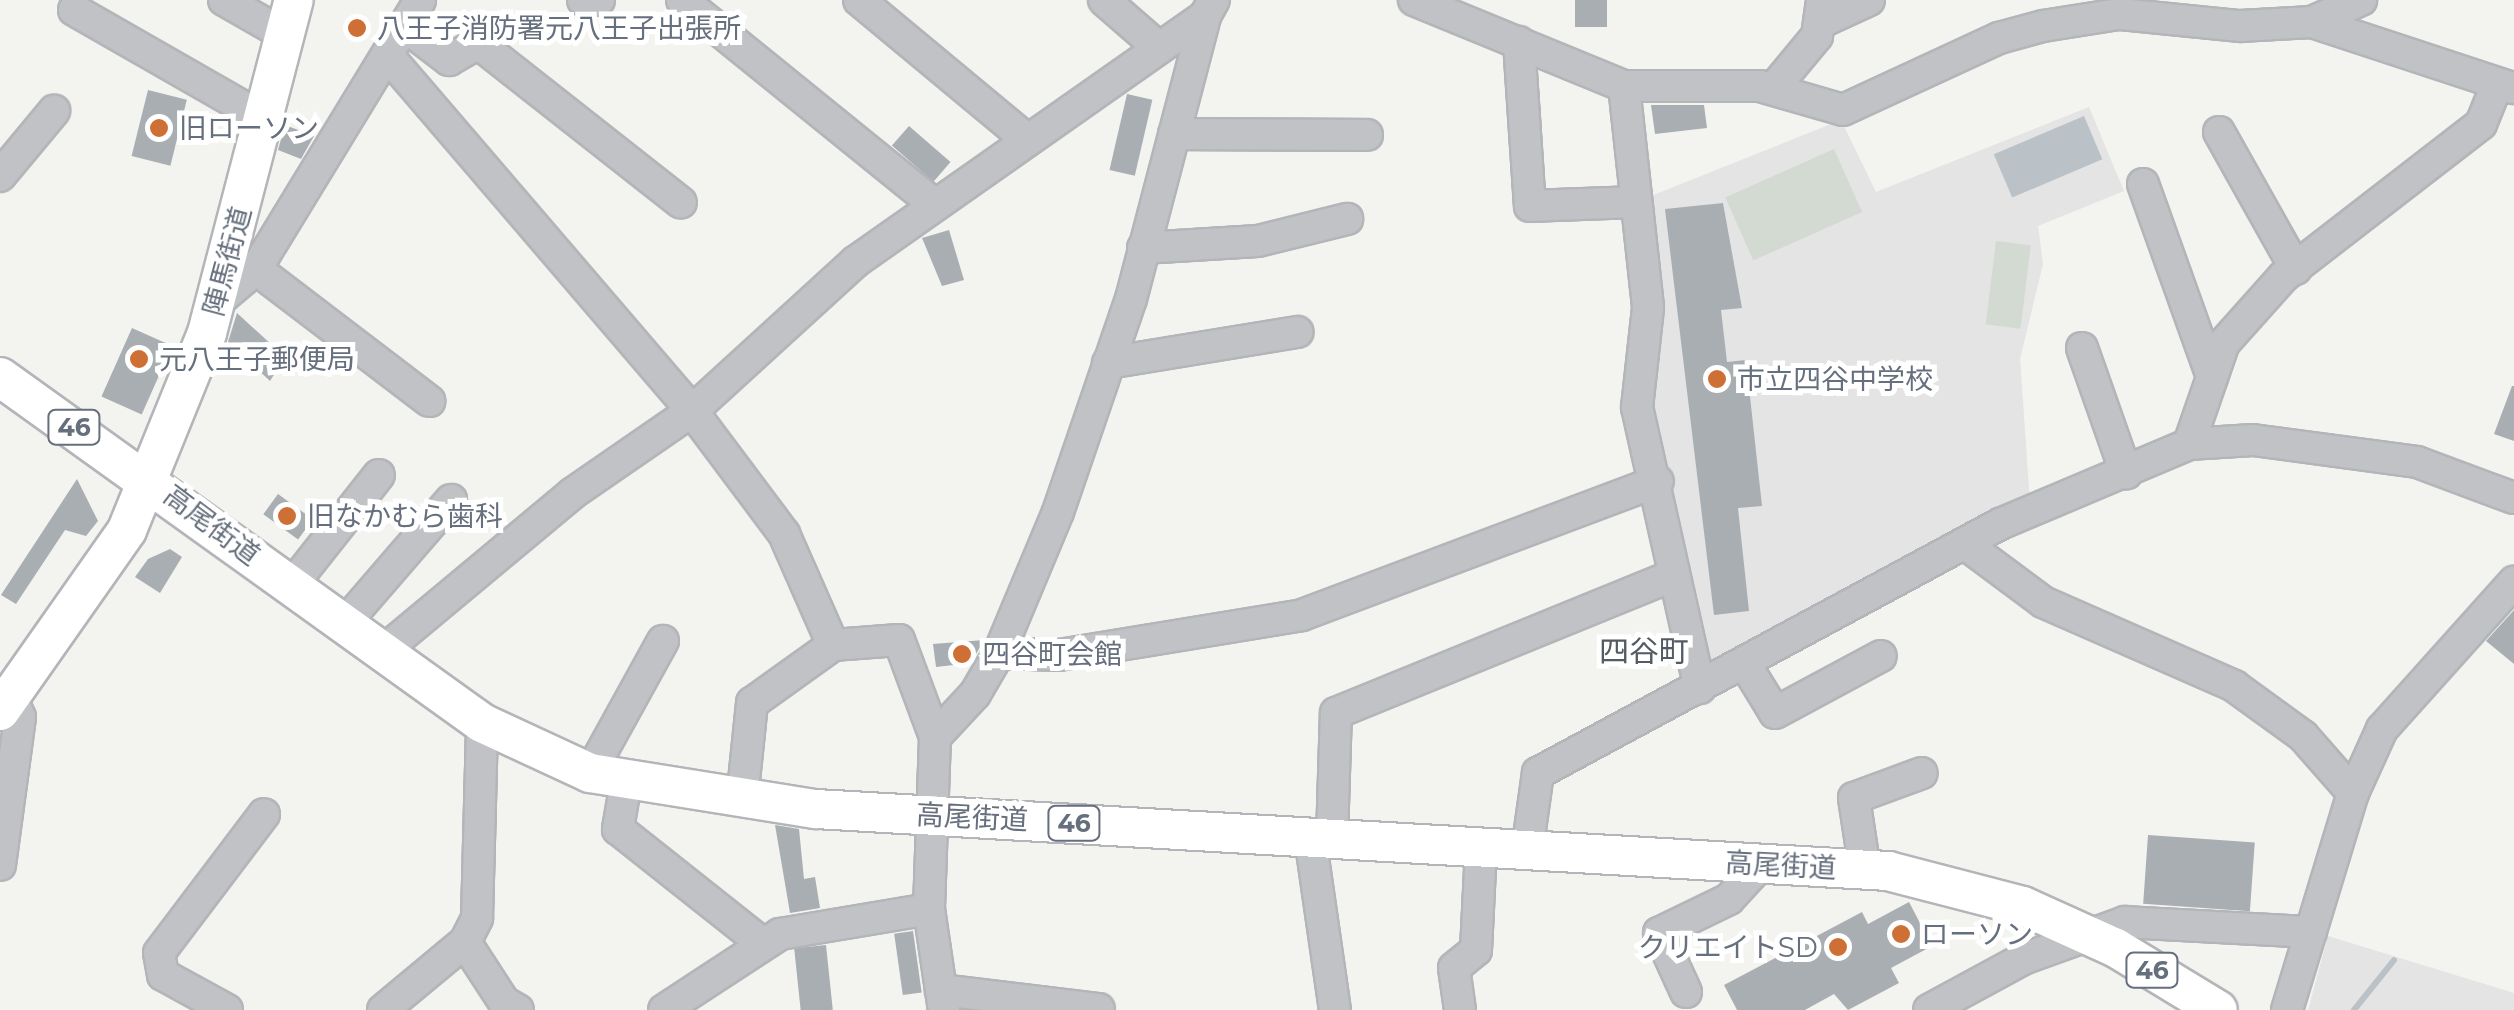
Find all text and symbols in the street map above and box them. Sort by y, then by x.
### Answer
place label: 八王子消防署元八王子出張所 [377,11,741,45]
marker: 八王子消防署元八王子出張所 [346,17,368,39]
place label: 旧ローソン [179,111,319,145]
marker: 旧ローソン [148,117,170,139]
street label: 陣馬街道 [196,203,258,319]
place label: 元八王子郵便局 [159,342,355,376]
marker: 元八王子郵便局 [128,348,150,370]
place label: 市立四谷中学校 [1737,362,1933,396]
marker: 市立四谷中学校 [1706,368,1728,390]
road number: 46 [46,407,102,447]
street label: 高尾街道 [157,478,267,572]
place label: 旧なかむら歯科 [307,499,503,533]
marker: 旧なかむら歯科 [276,505,298,527]
district label: 四谷町 [1599,634,1689,670]
place label: 四谷町会館 [982,637,1122,671]
marker: 四谷町会館 [951,643,973,665]
street label: 高尾街道 [915,797,1029,837]
road number: 46 [1046,803,1102,843]
street label: 高尾街道 [1724,845,1838,885]
place label: ローソン [1921,917,2033,951]
marker: ローソン [1890,923,1912,945]
place label: クリエイトSD [1638,930,1818,964]
marker: クリエイトSD [1827,936,1849,958]
road number: 46 [2124,950,2180,990]

